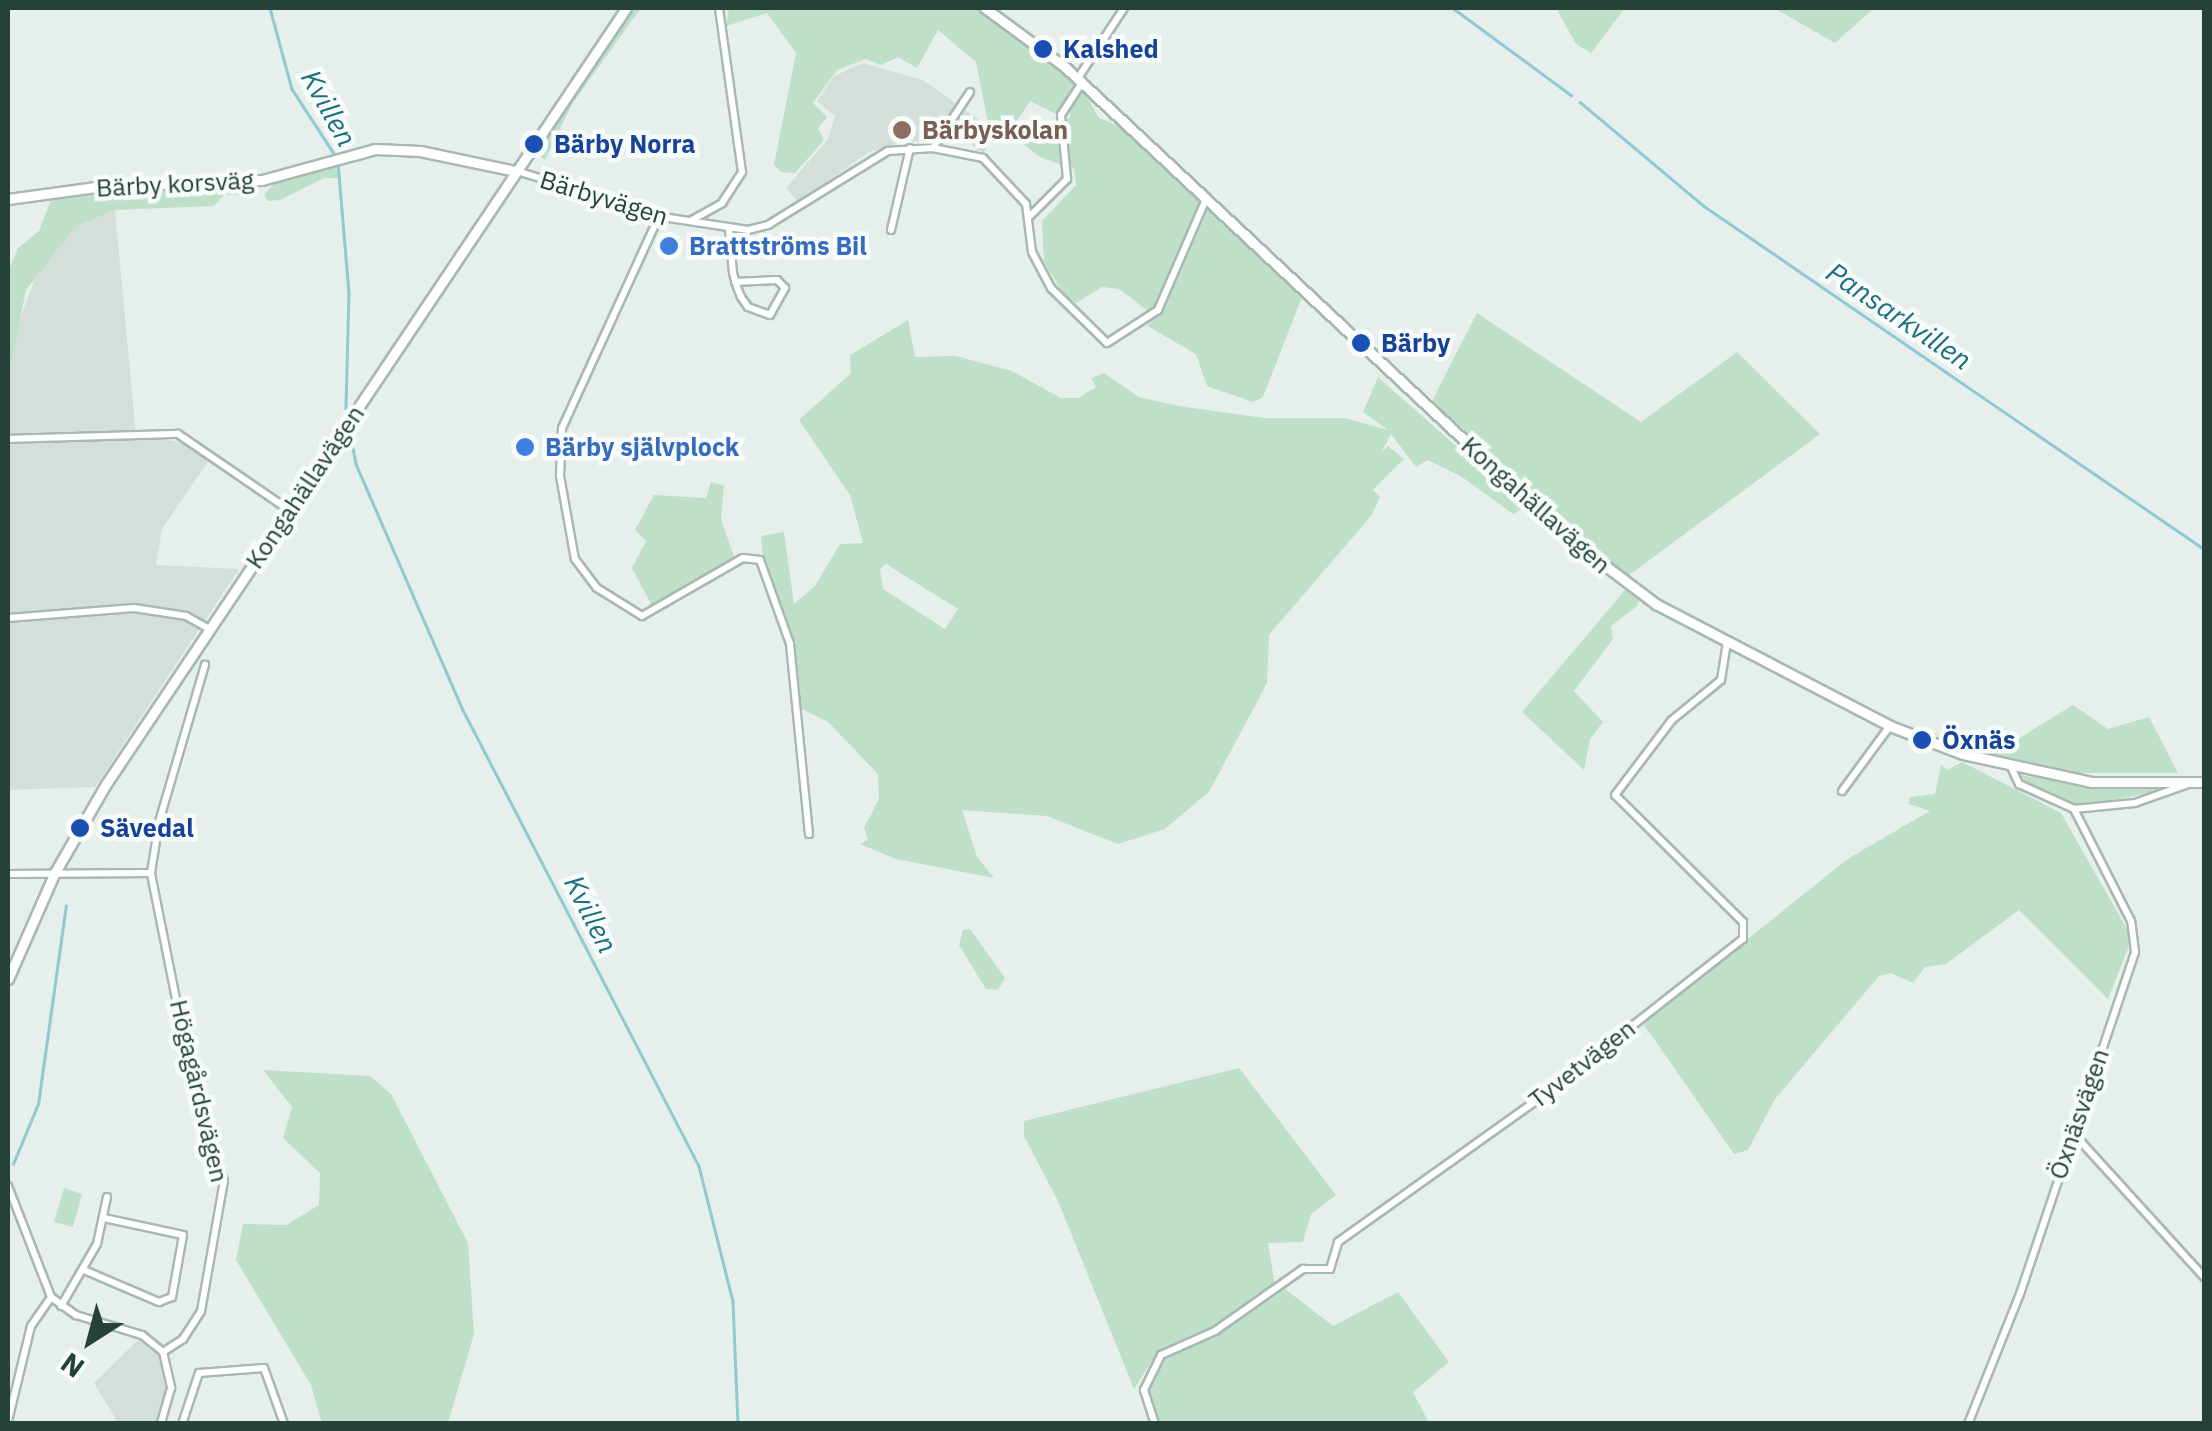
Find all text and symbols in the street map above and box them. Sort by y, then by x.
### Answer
place label: Kalshed [1063,34,1159,64]
marker: Kalshed [1032,38,1054,60]
water label: Kvillen [294,64,364,152]
place label: Bärbyskolan [922,115,1068,145]
marker: Bärbyskolan [891,119,913,141]
place label: Bärby Norra [554,129,695,159]
marker: Bärby Norra [523,133,545,155]
street label: Bärbyvägen [536,164,672,232]
street label: Bärby korsväg [95,165,255,203]
place label: Brattströms Bil [689,231,867,261]
marker: Brattströms Bil [658,235,680,257]
water label: Pansarkvillen [1820,255,1978,377]
place label: Bärby [1381,328,1450,358]
marker: Bärby [1350,332,1372,354]
street label: Kongahällavägen [239,400,371,574]
street label: Kongahällavägen [1455,430,1617,580]
place label: Bärby självplock [545,432,739,462]
marker: Bärby självplock [514,436,536,458]
place label: Öxnäs [1942,725,2016,755]
marker: Öxnäs [1911,729,1933,751]
place label: Sävedal [100,813,194,843]
marker: Sävedal [69,817,91,839]
water label: Kvillen [557,870,625,958]
street label: Högagårdsvägen [163,997,235,1185]
street label: Tyvetvägen [1523,1013,1641,1115]
street label: Öxnäsvägen [2043,1045,2115,1183]
north arrow [40,1291,140,1391]
text: N [53,1345,91,1387]

